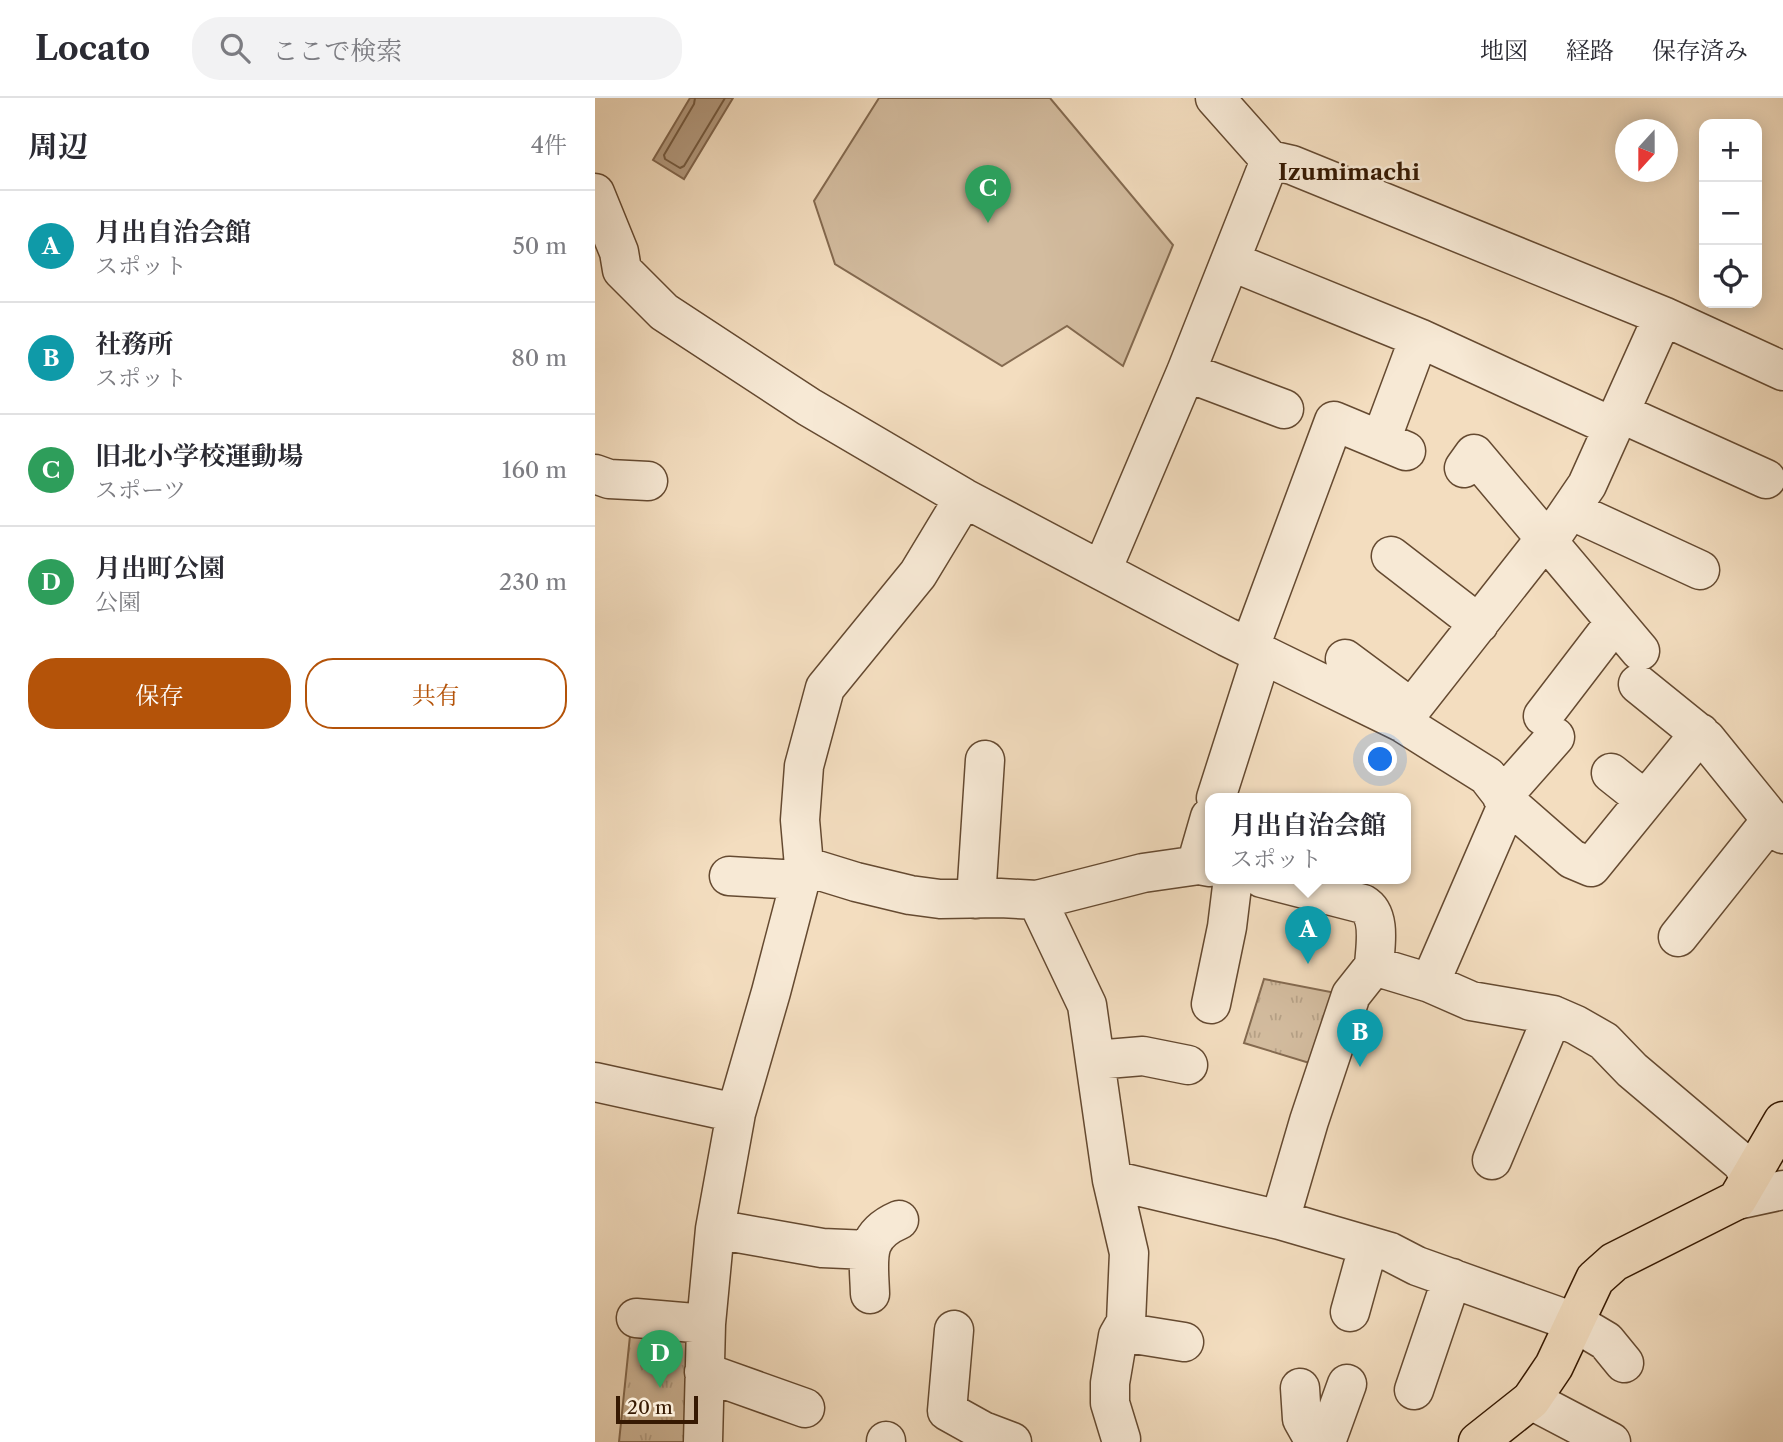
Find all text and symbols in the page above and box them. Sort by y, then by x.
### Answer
search box [192,17,682,80]
text: Locato [35,28,150,69]
icon: search [216,29,254,67]
text: ここで検索 [272,35,402,67]
text: 地図 [1480,36,1528,65]
text: 経路 [1566,36,1614,65]
text: 保存済み [1652,36,1748,65]
north arrow [1615,119,1678,182]
map controls [1699,119,1762,308]
button: + [1699,119,1762,182]
text: 周辺 [28,128,88,165]
text: 4件 [531,131,567,159]
district label: Izumimachi [1278,158,1420,186]
pin: C [965,165,1011,223]
button: − [1699,182,1762,245]
text: 月出自治会館 [95,216,251,248]
text: A [42,232,60,260]
text: 50 m [512,232,567,260]
button: locate [1699,245,1762,308]
text: スポット [95,252,187,280]
text: 社務所 [95,328,173,360]
text: B [42,344,60,372]
text: 80 m [511,344,567,372]
text: スポット [95,364,187,392]
text: 旧北小学校運動場 [95,440,303,472]
text: C [42,456,60,484]
text: 160 m [502,456,567,484]
text: スポーツ [95,476,186,504]
text: 月出町公園 [95,552,225,584]
text: D [41,568,61,596]
text: 230 m [499,568,567,596]
text: 公園 [95,588,141,616]
button: 保存 [28,658,291,729]
button: 共有 [305,658,567,729]
your location [1363,742,1397,776]
popup [1205,793,1411,884]
text: 月出自治会館 [1230,809,1386,841]
text: スポット [1230,845,1322,873]
pin: A [1285,906,1331,964]
pin: B [1337,1009,1383,1067]
pin: D [637,1330,683,1388]
scale bar [616,1393,698,1425]
text: 20 m [627,1396,673,1419]

